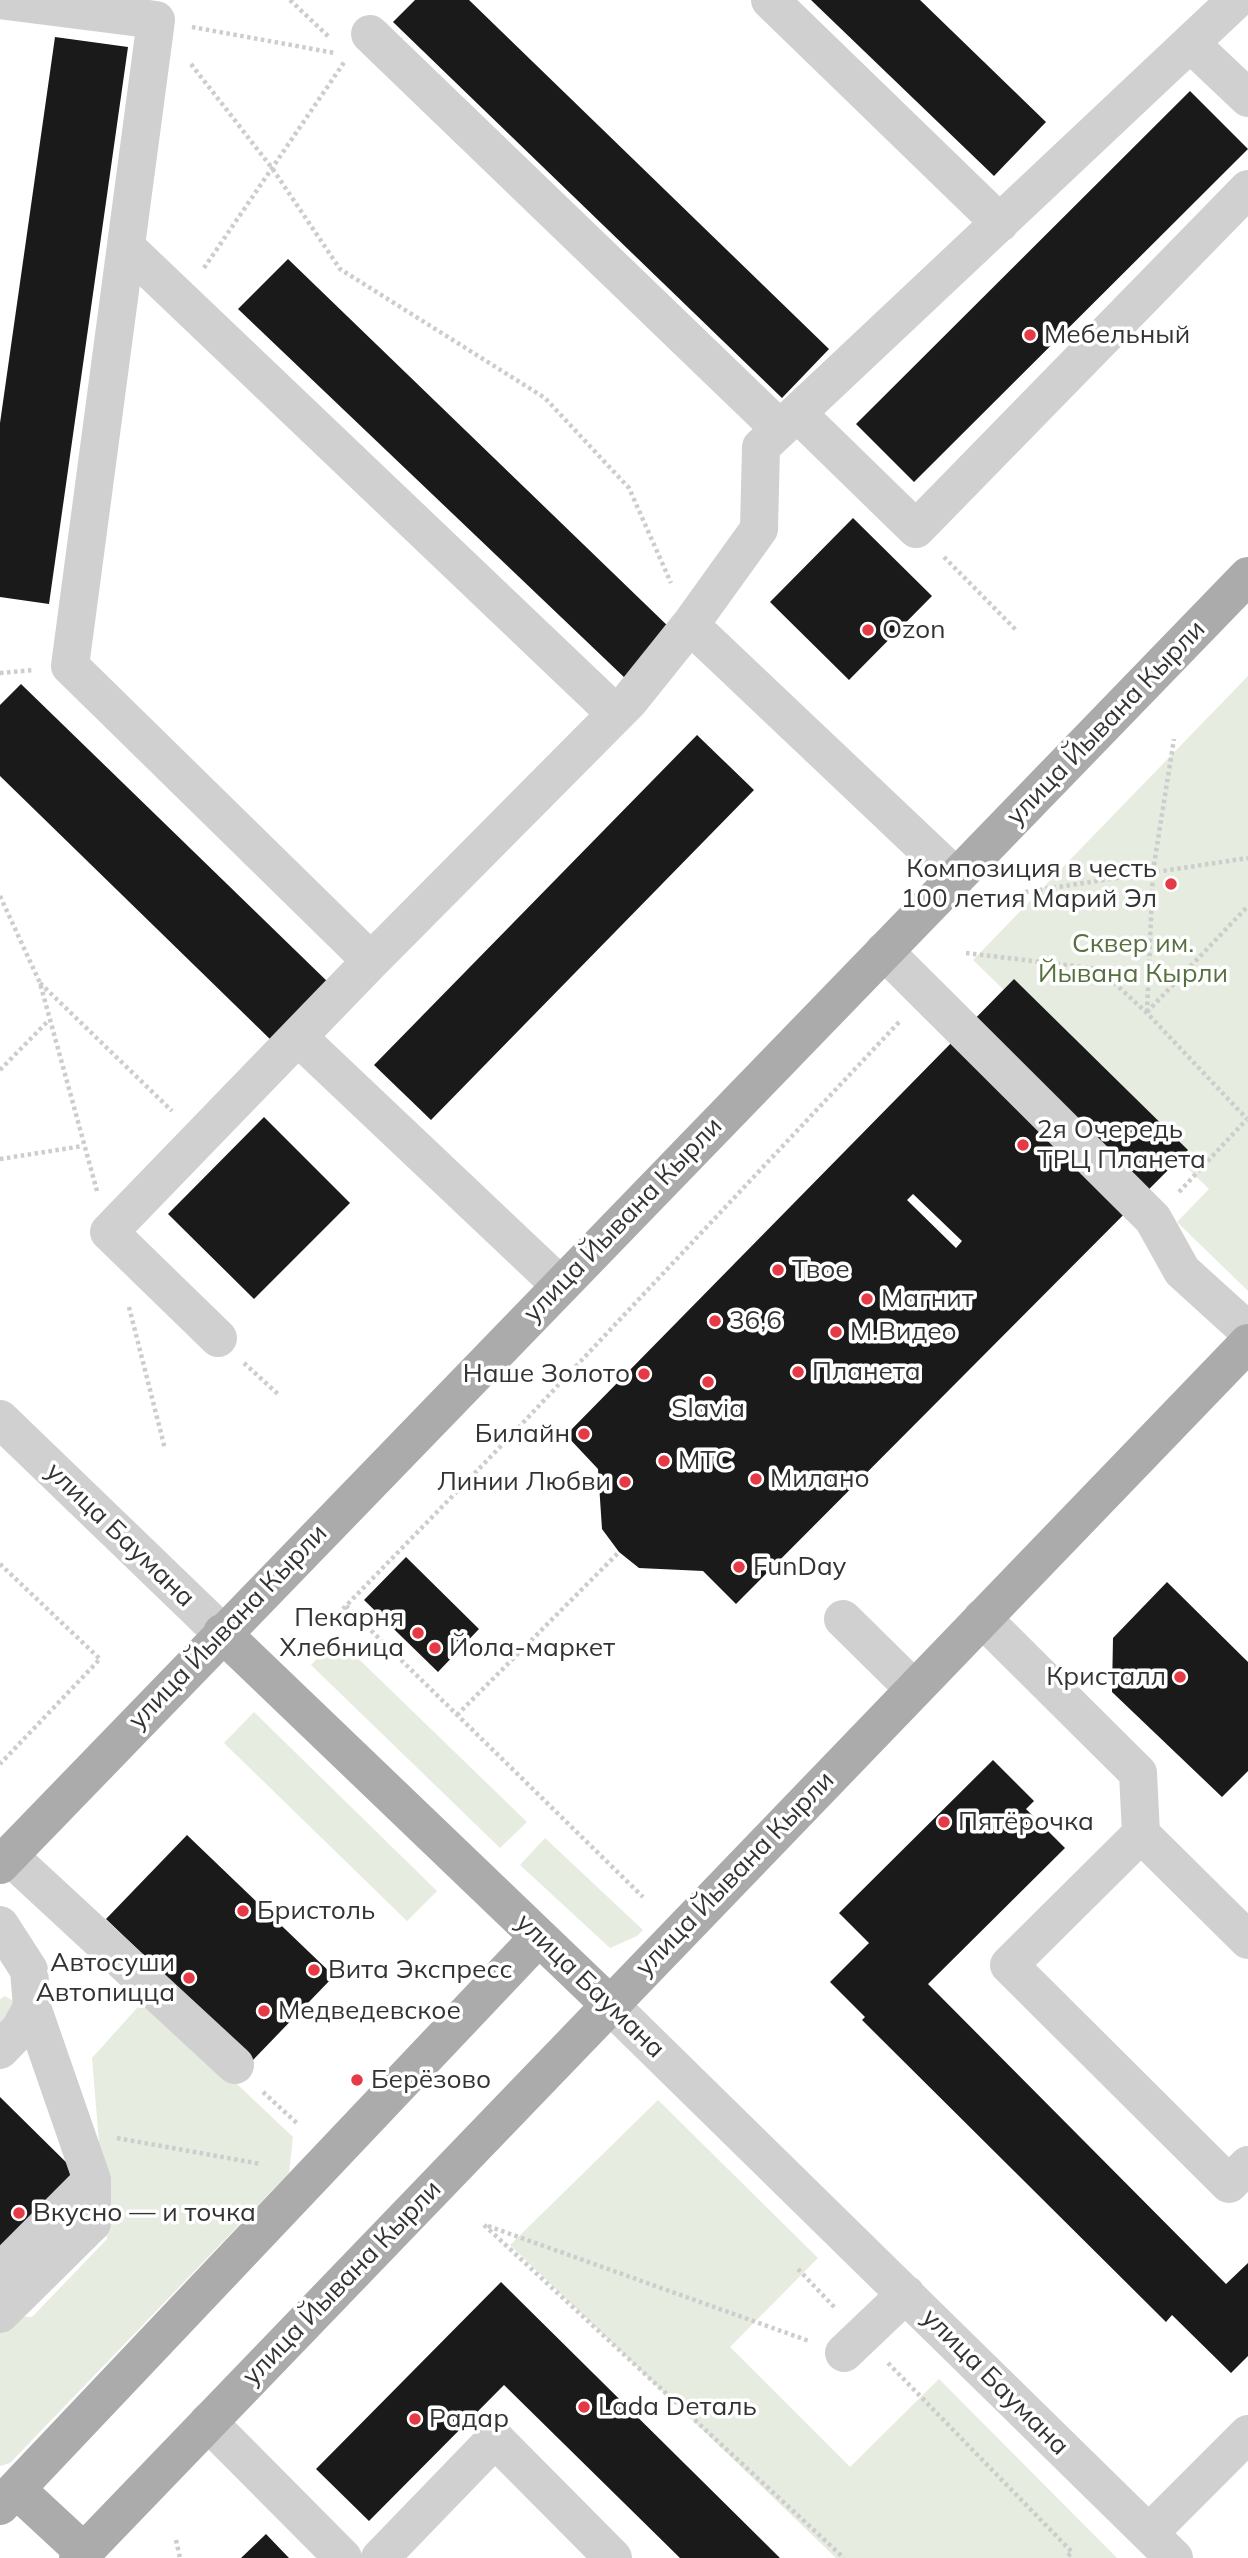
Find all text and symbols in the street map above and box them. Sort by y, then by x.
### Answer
place label: Мебельный [1044,319,1190,351]
marker: Мебельный [1022,327,1038,343]
place label: Ozon [882,614,945,646]
street label: улица Йывана Кырли [1000,614,1212,832]
marker: Ozon [860,622,876,638]
place label: Композиция в честь 100 летия Марий Эл [901,853,1157,914]
marker: Композиция в честь 100 летия Марий Эл [1163,876,1179,892]
park label: Сквер им. Йывана Кырли [1038,928,1228,990]
street label: улица Йывана Кырли [517,1111,729,1329]
place label: 2я Очередь ТРЦ Планета [1037,1114,1206,1176]
marker: 2я Очередь ТРЦ Планета [1015,1137,1031,1153]
place label: Твое [792,1254,850,1286]
marker: Твое [770,1262,786,1278]
place label: Магнит [881,1283,974,1315]
marker: Магнит [859,1291,875,1307]
place label: 36,6 [729,1305,782,1337]
marker: 36,6 [707,1313,723,1329]
place label: М.Видео [850,1316,957,1348]
marker: М.Видео [828,1324,844,1340]
place label: Планета [812,1356,921,1388]
place label: Наше Золото [463,1358,630,1390]
marker: Планета [790,1364,806,1380]
marker: Наше Золото [636,1366,652,1382]
marker: Slavia [700,1374,716,1390]
place label: Slavia [671,1393,745,1425]
place label: Билайн [475,1418,570,1450]
marker: Билайн [576,1426,592,1442]
place label: МТС [678,1445,733,1477]
marker: МТС [656,1453,672,1469]
street label: улица Баумана [39,1456,201,1614]
place label: Милано [770,1463,870,1495]
place label: Линии Любви [437,1466,611,1498]
marker: Милано [748,1471,764,1487]
marker: Линии Любви [617,1474,633,1490]
street label: улица Йывана Кырли [122,1518,334,1736]
place label: FunDay [753,1551,846,1583]
marker: FunDay [731,1559,747,1575]
place label: Пекарня Хлебница [279,1602,404,1664]
marker: Пекарня Хлебница [410,1625,426,1641]
place label: Йола-маркет [449,1632,615,1664]
marker: Йола-маркет [427,1640,443,1656]
place label: Кристалл [1046,1661,1166,1693]
marker: Кристалл [1172,1669,1188,1685]
street label: улица Йывана Кырли [629,1765,841,1983]
place label: Пятёрочка [958,1806,1094,1838]
marker: Пятёрочка [936,1814,952,1830]
place label: Бристоль [257,1895,375,1927]
marker: Бристоль [235,1903,251,1919]
street label: улица Баумана [509,1907,671,2065]
place label: Автосуши Автопицца [36,1947,175,2008]
place label: Вита Экспресс [328,1954,513,1986]
marker: Вита Экспресс [306,1962,322,1978]
marker: Автосуши Автопицца [181,1970,197,1986]
place label: Медведевское [278,1995,461,2027]
marker: Медведевское [256,2003,272,2019]
place label: Берёзово [371,2064,491,2096]
marker: Берёзово [349,2072,365,2088]
street label: улица Йывана Кырли [236,2174,448,2392]
place label: Вкусно — и точка [33,2197,256,2229]
marker: Вкусно — и точка [11,2205,27,2221]
street label: улица Баумана [915,2302,1075,2462]
place label: Lada Dеталь [598,2391,757,2423]
marker: Lada Dеталь [576,2399,592,2415]
place label: Радар [429,2403,509,2435]
marker: Радар [407,2411,423,2427]

